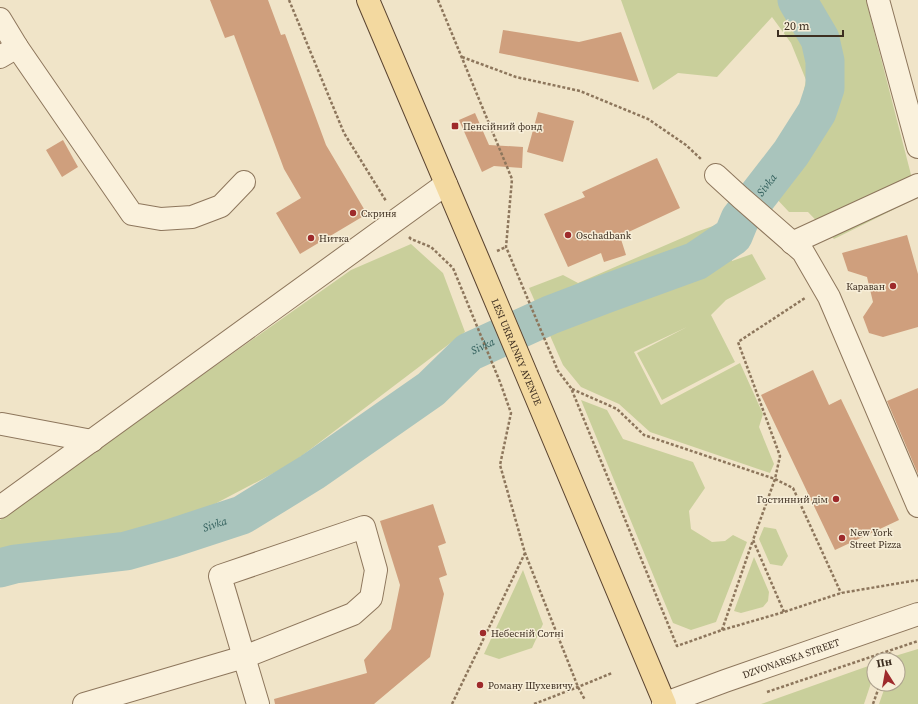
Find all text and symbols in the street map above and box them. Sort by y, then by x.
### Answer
scale bar [778,12,843,38]
text: 20 m [784,18,810,34]
place label: Пенсійний фонд [463,120,543,133]
marker: Пенсійний фонд [450,121,460,131]
water label: Sivka [753,171,780,200]
place label: Скриня [361,207,397,220]
marker: Скриня [348,208,358,218]
place label: Oschadbank [576,229,632,242]
marker: Oschadbank [563,230,573,240]
place label: Нитка [319,232,350,245]
marker: Нитка [306,233,316,243]
place label: Караван [846,280,885,293]
marker: Караван [888,281,898,291]
street label: LESI UKRAINKY AVENUE [488,297,545,407]
water label: Sivka [468,334,497,358]
place label: Гостинний дім [757,493,828,506]
marker: Гостинний дім [831,494,841,504]
water label: Sivka [201,513,229,535]
place label: New York Street Pizza [850,526,902,551]
marker: New York Street Pizza [837,533,847,543]
place label: Небесній Сотні [491,627,564,640]
marker: Небесній Сотні [478,628,488,638]
street label: DZVONARSKA STREET [741,636,842,681]
north arrow [866,652,906,692]
text: Пн [875,654,893,672]
place label: Роману Шухевичу [488,679,574,692]
marker: Роману Шухевичу [475,680,485,690]

